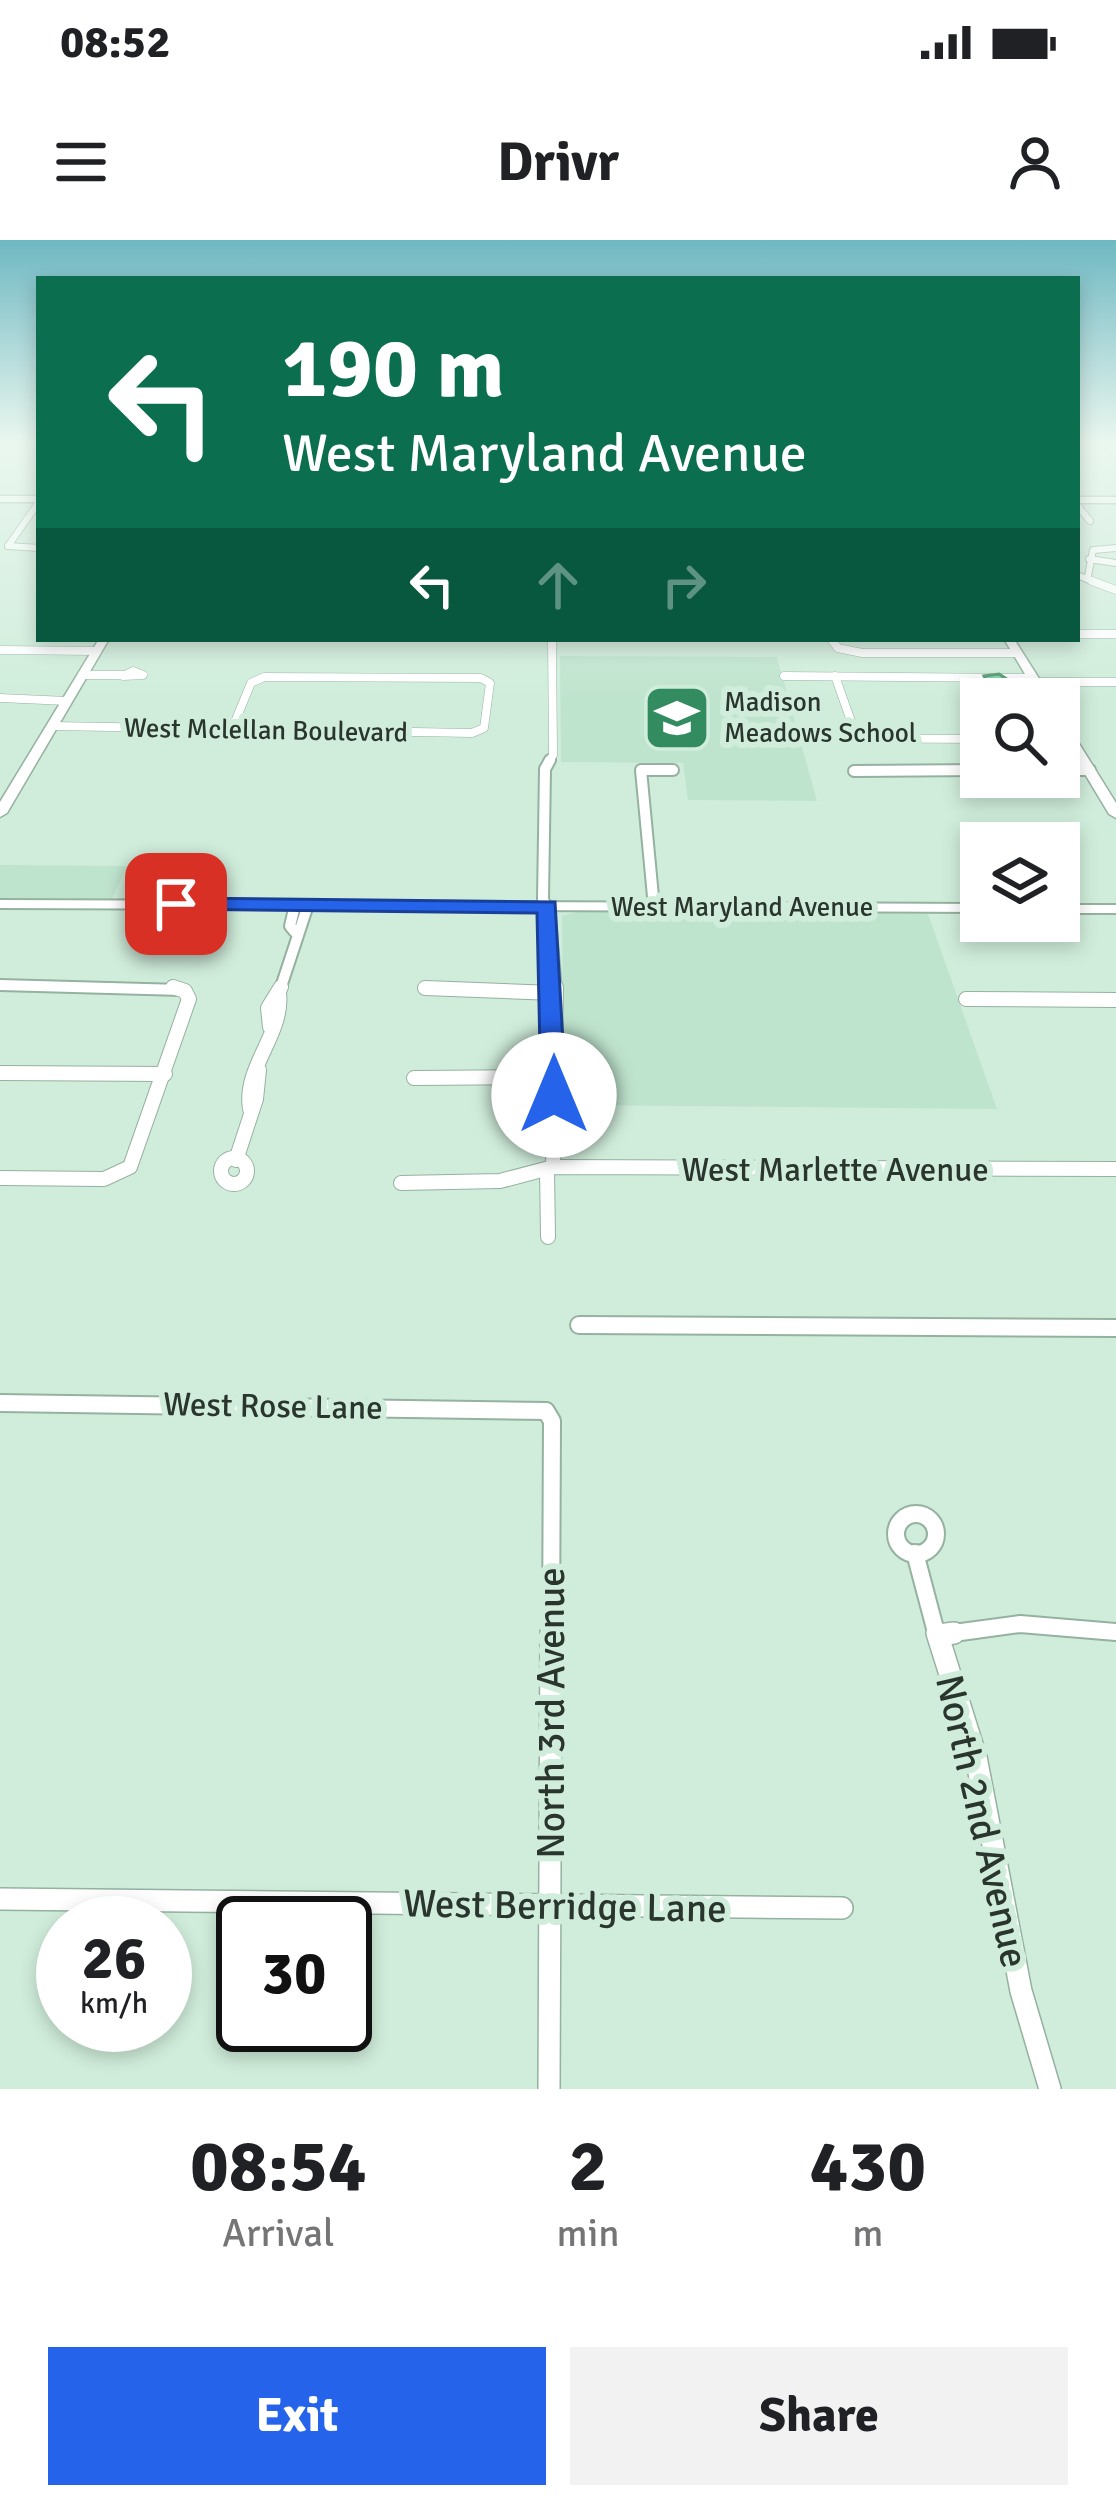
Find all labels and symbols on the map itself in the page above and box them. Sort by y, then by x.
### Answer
school or university icon: Madison Meadows School [642,683,712,753]
place label: Madison Meadows School [724,686,917,750]
street label: West Mclellan Boulevard [124,712,408,749]
pin [125,853,227,955]
street label: West Maryland Avenue [611,891,873,924]
position arrow [491,1032,617,1158]
street label: West Marlette Avenue [681,1150,989,1191]
street label: West Rose Lane [163,1384,383,1429]
street label: North 3rd Avenue [527,1567,575,1859]
street label: North 2nd Avenue [925,1670,1039,1972]
street label: West Berridge Lane [403,1879,727,1933]
speed limit sign: 30 [216,1896,372,2052]

